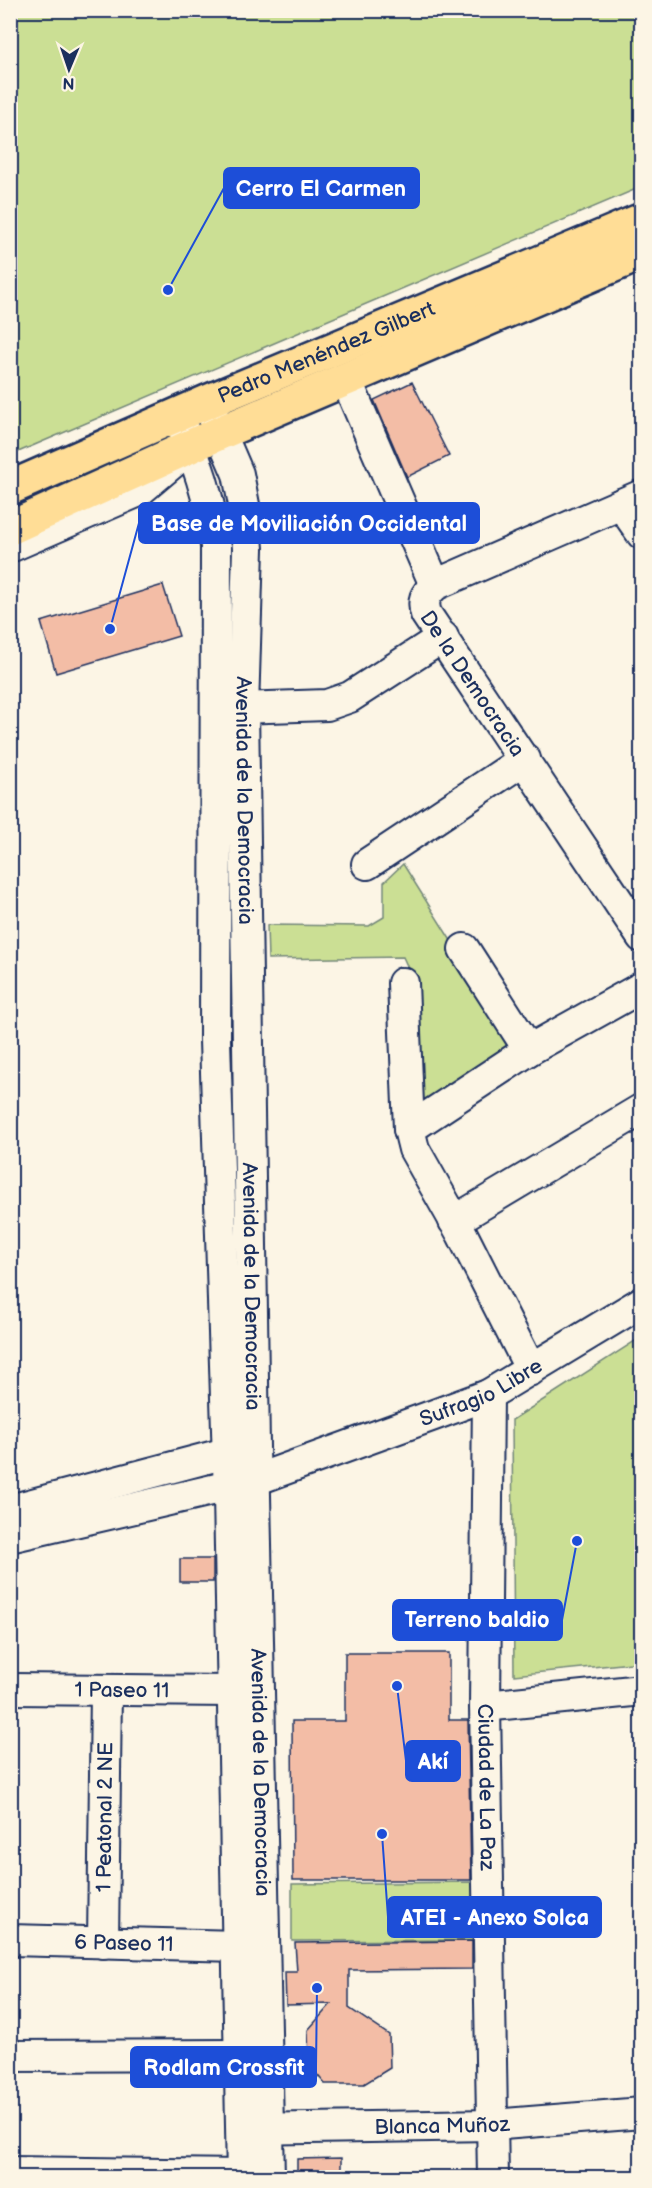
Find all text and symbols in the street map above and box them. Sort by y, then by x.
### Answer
north arrow [39,39,99,99]
text: N [62,73,75,92]
callout: Cerro El Carmen [224,168,419,208]
text: Cerro El Carmen [236,176,406,203]
street label: Pedro Menéndez Gilbert [214,296,439,409]
callout: Base de Moviliación Occidental [139,503,479,543]
text: Base de Moviliación Occidental [151,511,467,538]
street label: De la Democracia [415,606,530,761]
street label: Avenida de la Democracia [230,676,259,925]
street label: Avenida de la Democracia [237,1162,266,1411]
street label: Sufragio Libre [416,1353,547,1432]
callout: Terreno baldio [393,1600,562,1640]
text: Terreno baldio [404,1607,550,1634]
street label: Avenida de la Democracia [246,1648,276,1897]
street label: 1 Paseo 11 [74,1677,170,1703]
street label: Ciudad de La Paz [472,1703,500,1871]
callout: Akí [406,1741,460,1781]
street label: 1 Peatonal 2 NE [91,1742,118,1892]
text: Akí [417,1749,449,1776]
callout: ATEI - Anexo Solca [388,1897,601,1937]
text: ATEI - Anexo Solca [400,1905,589,1932]
street label: 6 Paseo 11 [74,1929,174,1957]
callout: Rodlam Crossfit [131,2047,316,2087]
text: Rodlam Crossfit [143,2055,305,2082]
street label: Blanca Muñoz [374,2111,511,2139]

